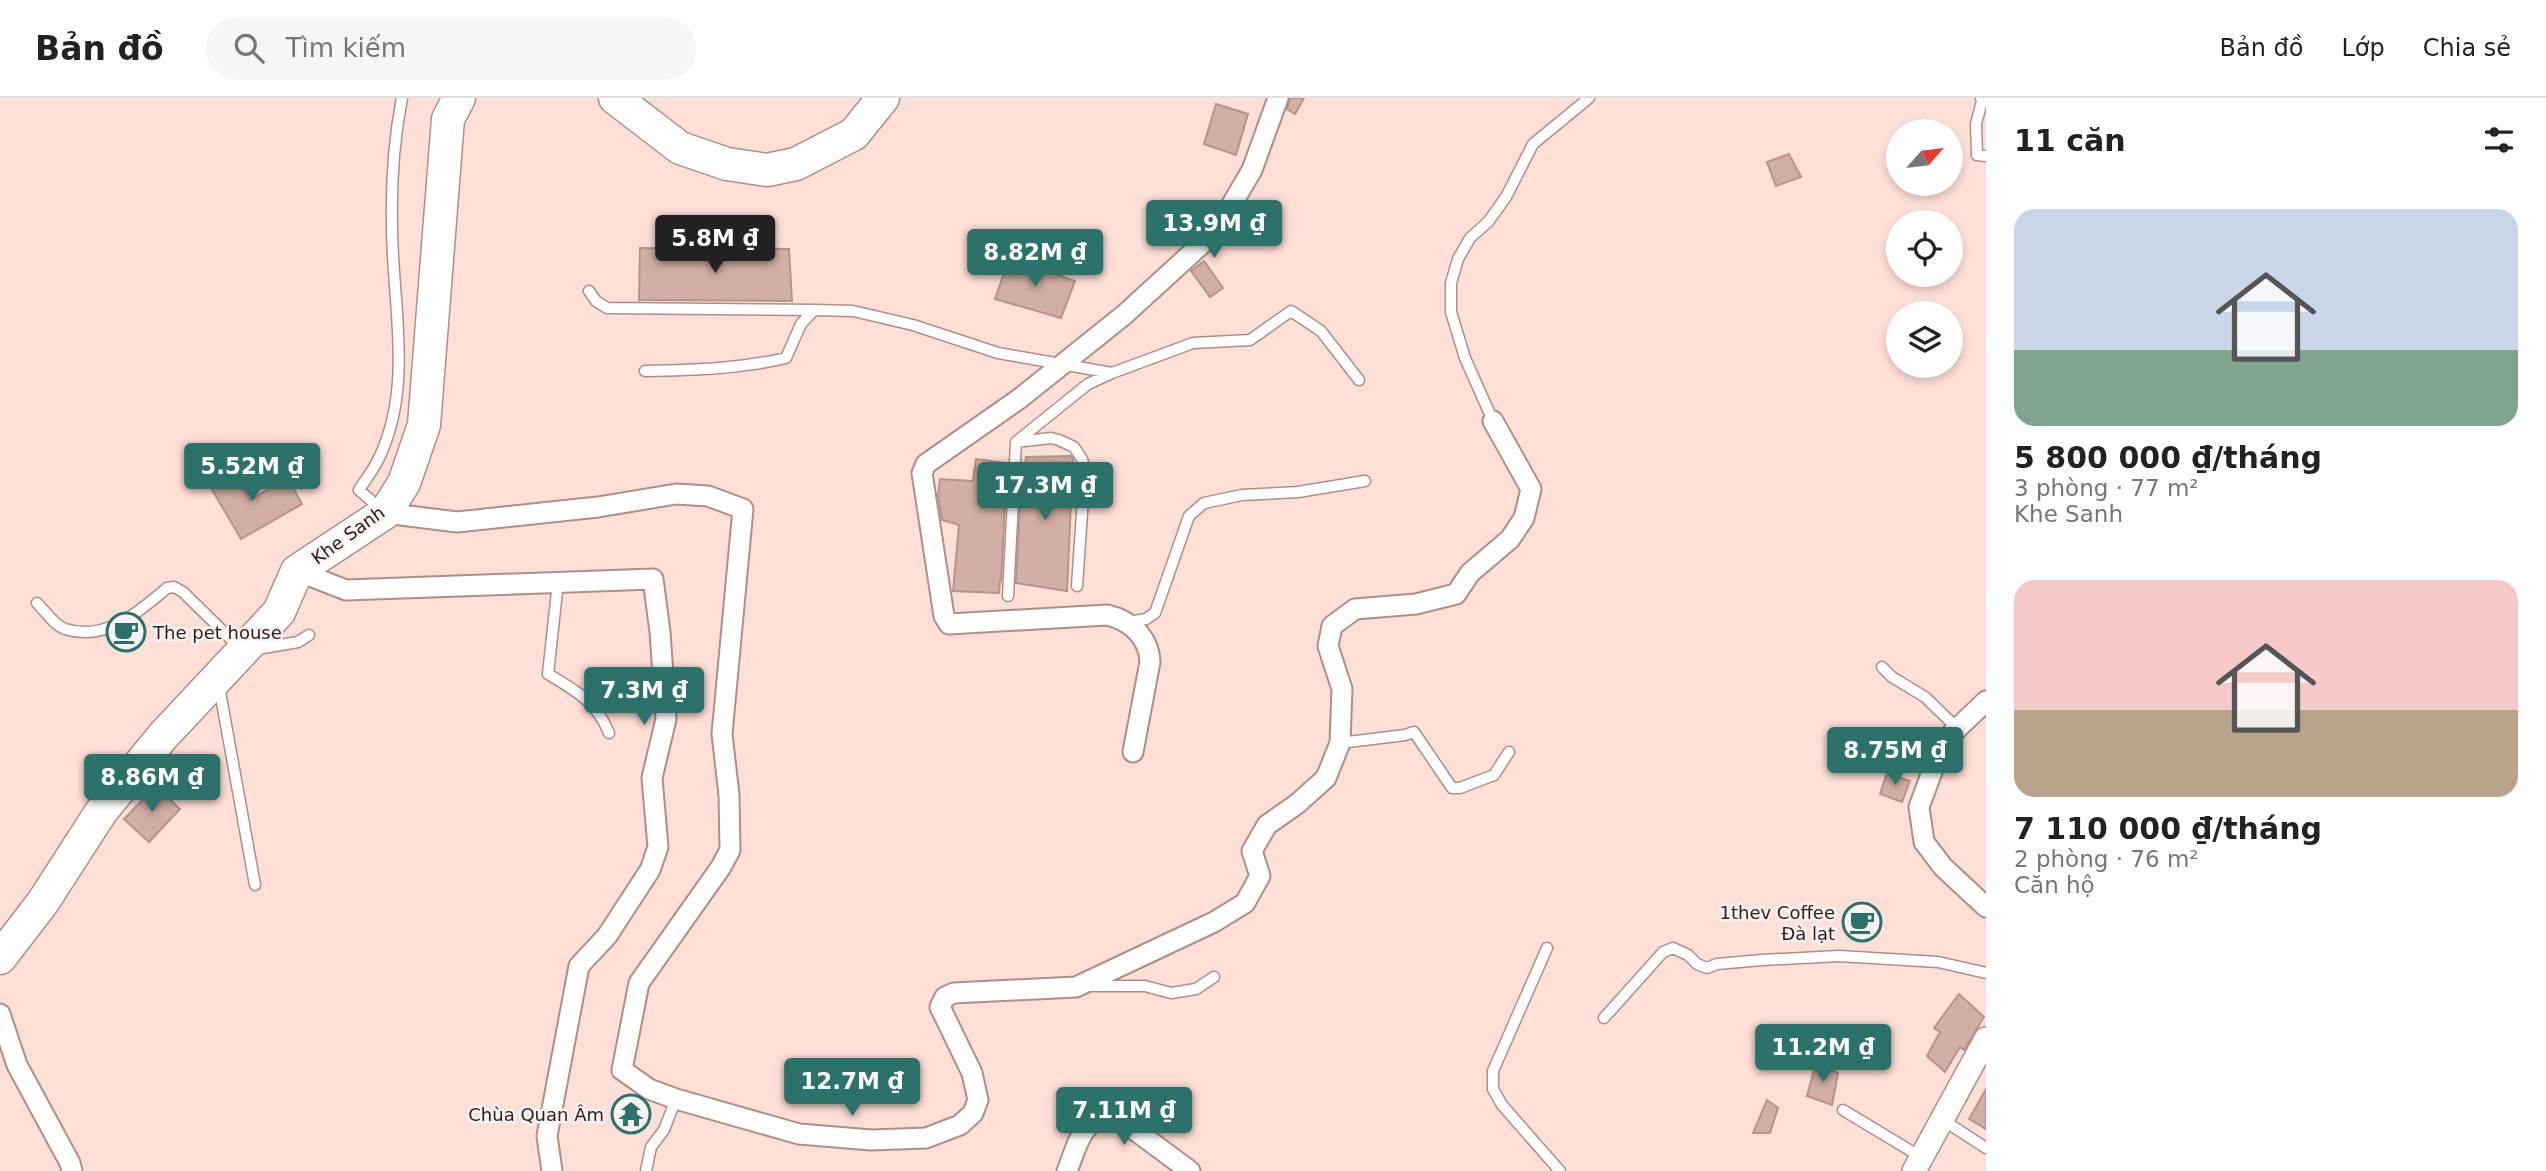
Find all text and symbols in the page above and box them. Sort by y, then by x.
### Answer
search box [206,17,696,80]
text: Bản đồ [35,29,164,68]
icon: search [230,29,268,67]
text: Tìm kiếm [286,33,406,63]
text: Bản đồ [2220,34,2303,62]
text: Lớp [2341,34,2385,62]
text: Chia sẻ [2423,34,2511,62]
north arrow [1886,119,1964,196]
map controls [1886,119,1963,378]
icon: filters [2480,121,2518,159]
text: 11 căn [2014,123,2126,158]
pin: 13.9M ₫ [1149,200,1279,260]
text: 13.9M ₫ [1162,210,1266,236]
button: locate [1886,210,1963,287]
pin: 5.8M ₫ [658,216,772,275]
text: 5.8M ₫ [671,225,759,251]
pin: 8.82M ₫ [970,230,1100,289]
text: 8.82M ₫ [983,239,1087,265]
icon: home [2203,254,2329,380]
button: layers [1886,301,1963,378]
text: 5 800 000 ₫/tháng [2014,440,2322,475]
pin: 5.52M ₫ [187,444,317,503]
text: 5.52M ₫ [200,453,304,479]
pin: 17.3M ₫ [980,462,1110,522]
text: 17.3M ₫ [993,472,1097,498]
text: 3 phòng · 77 m² [2014,475,2199,501]
street label: Khe Sanh [307,501,389,569]
text: Khe Sanh [2014,501,2123,527]
cafe icon: The pet house [105,611,147,653]
place label: The pet house [152,622,282,643]
icon: home [2203,625,2329,751]
pin: 7.3M ₫ [587,668,701,727]
text: 7.3M ₫ [600,677,688,703]
pin: 8.75M ₫ [1830,728,1960,787]
text: 8.75M ₫ [1843,737,1947,763]
pin: 8.86M ₫ [87,754,217,814]
text: 8.86M ₫ [100,764,204,790]
text: 7 110 000 ₫/tháng [2014,811,2322,846]
text: 2 phòng · 76 m² [2014,846,2199,872]
text: Căn hộ [2014,872,2095,898]
cafe icon: 1thev Coffee Đà lạt [1841,901,1883,943]
place label: 1thev Coffee Đà lạt [1720,902,1835,944]
pin: 11.2M ₫ [1758,1024,1888,1084]
text: 11.2M ₫ [1771,1034,1875,1060]
pin: 12.7M ₫ [787,1058,917,1118]
text: 12.7M ₫ [800,1068,904,1094]
pin: 7.11M ₫ [1059,1088,1189,1147]
temple icon: Chùa Quan Âm [610,1093,652,1135]
text: 7.11M ₫ [1072,1097,1176,1123]
place label: Chùa Quan Âm [468,1104,604,1125]

